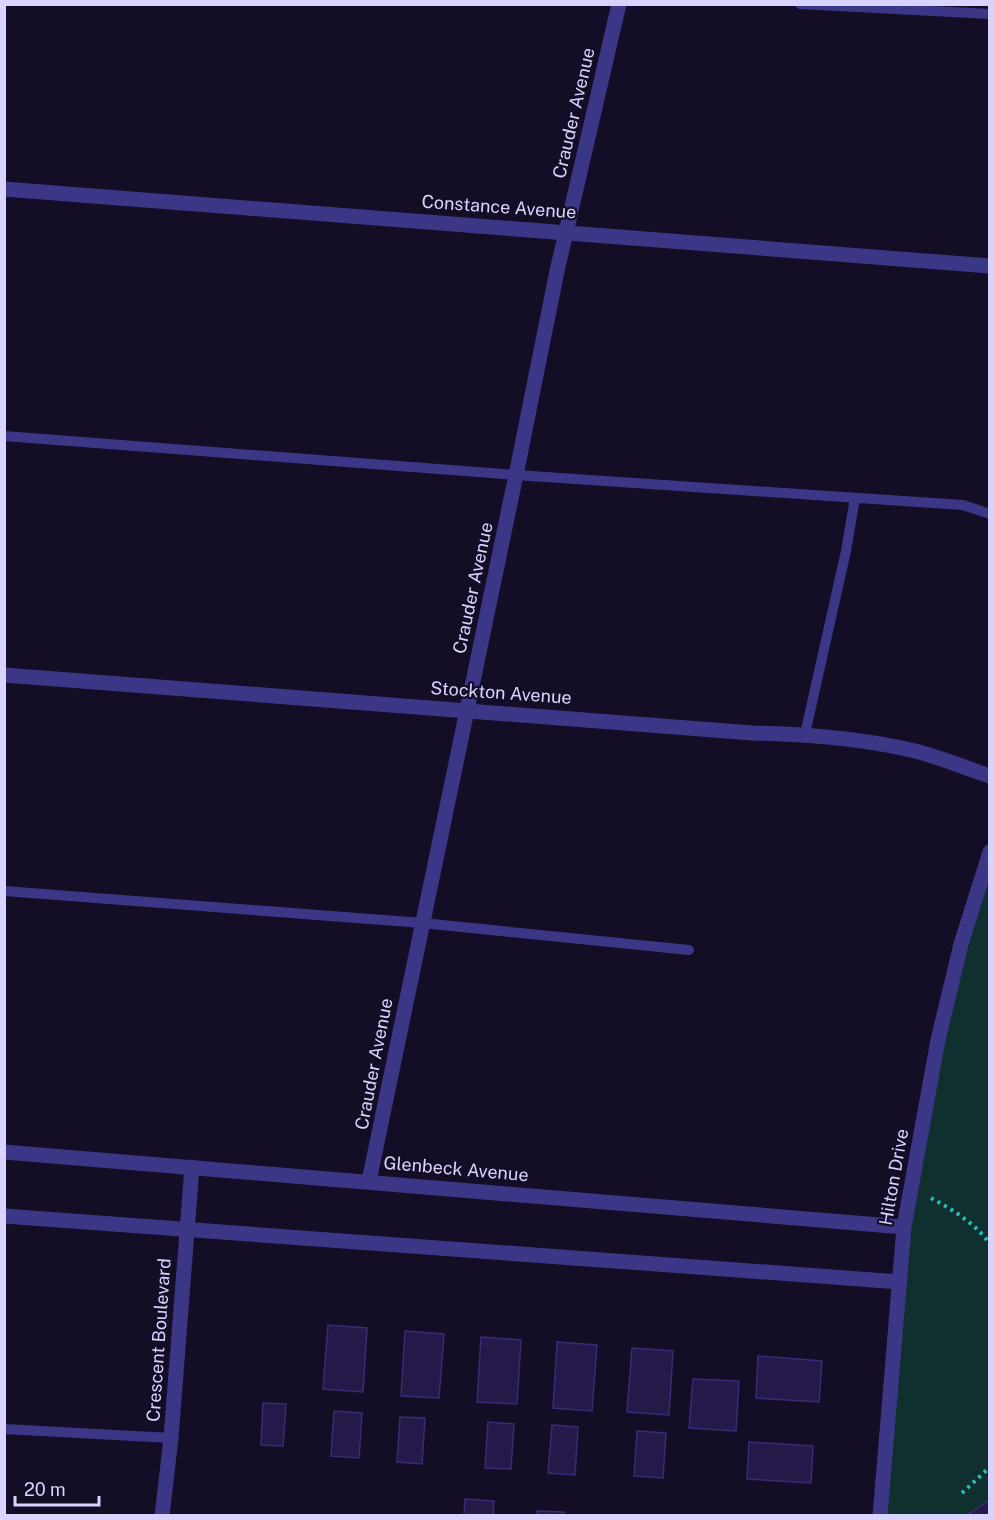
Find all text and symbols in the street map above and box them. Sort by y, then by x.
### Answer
street label: Crauder Avenue [548,45,599,180]
street label: Constance Avenue [421,191,577,222]
street label: Crauder Avenue [448,520,497,655]
street label: Stockton Avenue [430,677,572,708]
street label: Crauder Avenue [350,996,397,1132]
street label: Hilton Drive [875,1127,912,1227]
street label: Glenbeck Avenue [383,1152,530,1185]
street label: Crescent Boulevard [142,1257,175,1423]
scale bar [15,1469,99,1507]
text: 20 m [24,1479,66,1500]

